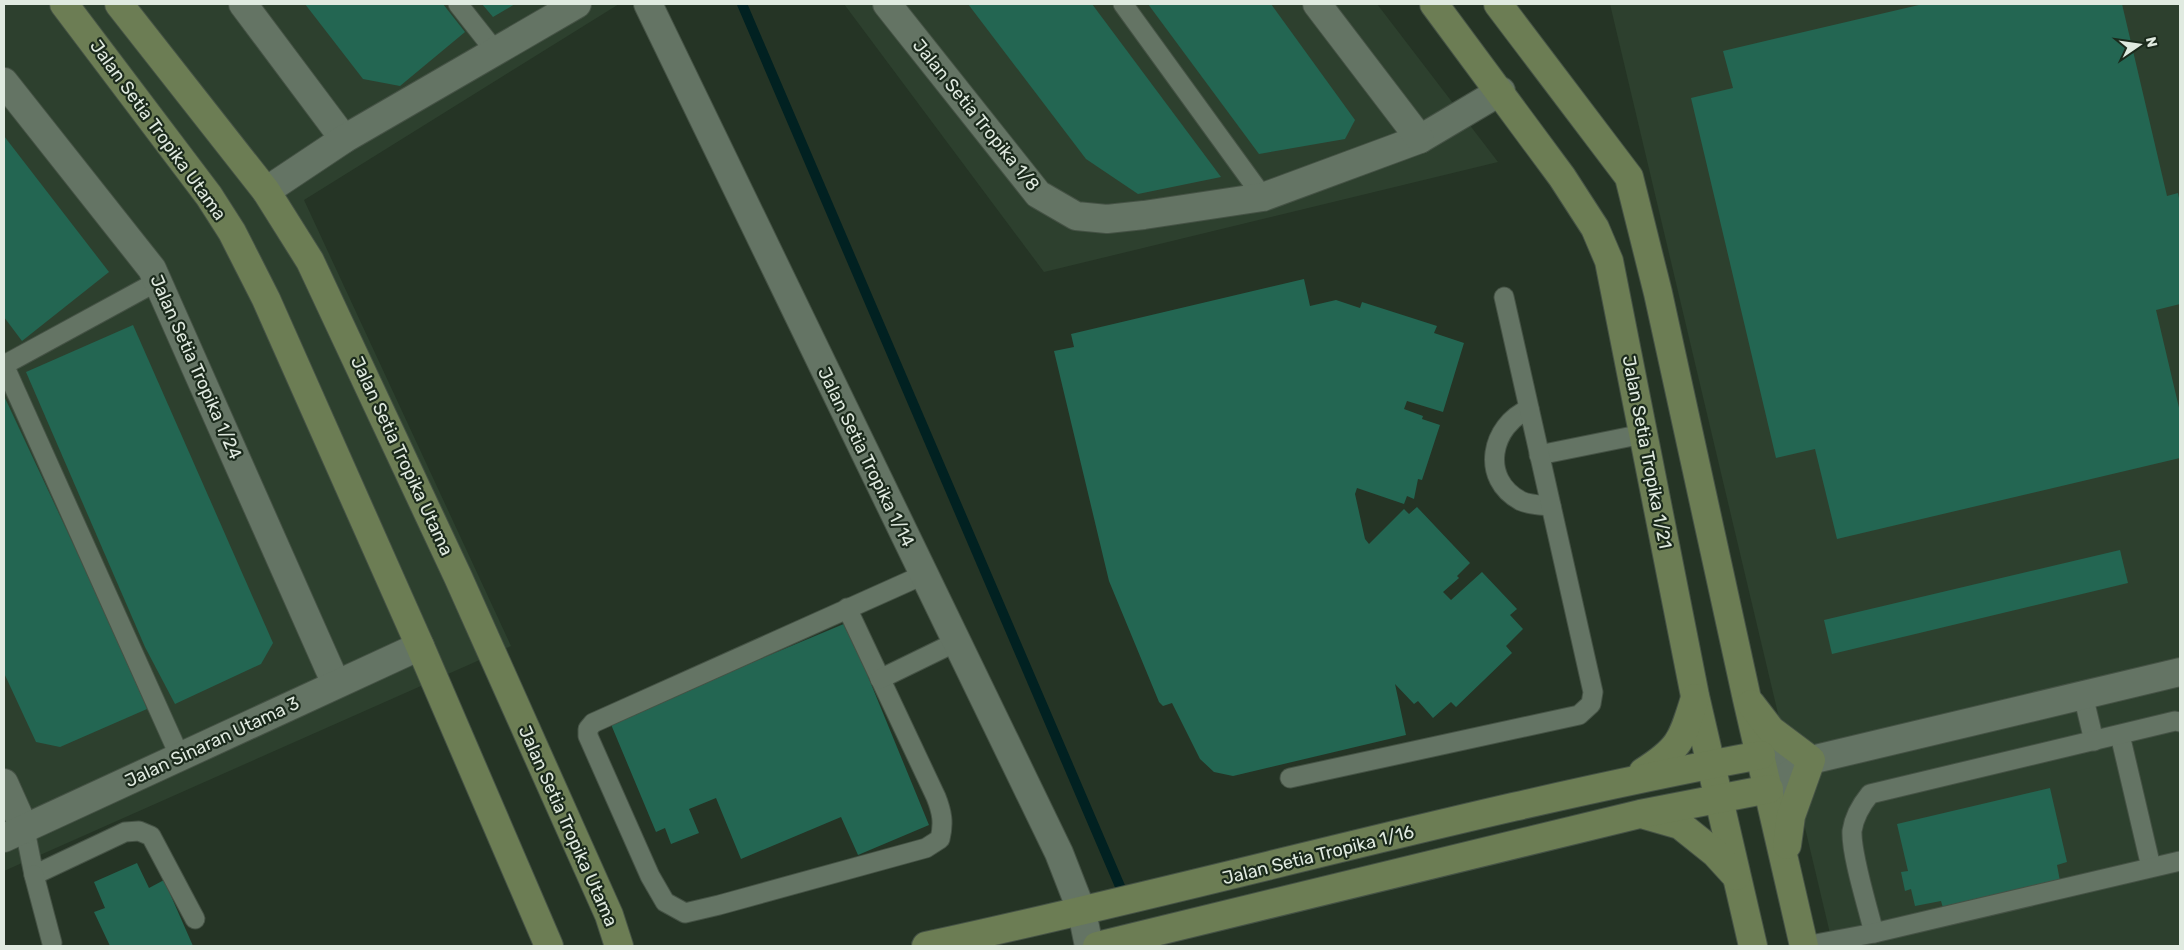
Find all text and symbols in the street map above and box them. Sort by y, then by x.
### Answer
north arrow [2114,20,2164,70]
street label: Jalan Setia Tropika 1/8 [908,34,1044,196]
text: N [2142,35,2161,49]
street label: Jalan Setia Tropika Utama [85,36,231,224]
street label: Jalan Setia Tropika 1/24 [145,271,247,463]
street label: Jalan Setia Tropika Utama [346,353,458,559]
street label: Jalan Setia Tropika 1/21 [1617,354,1677,550]
street label: Jalan Setia Tropika 1/14 [813,364,919,550]
street label: Jalan Sinaran Utama 3 [121,692,303,792]
street label: Jalan Setia Tropika Utama [514,722,622,930]
street label: Jalan Setia Tropika 1/16 [1220,820,1416,889]

